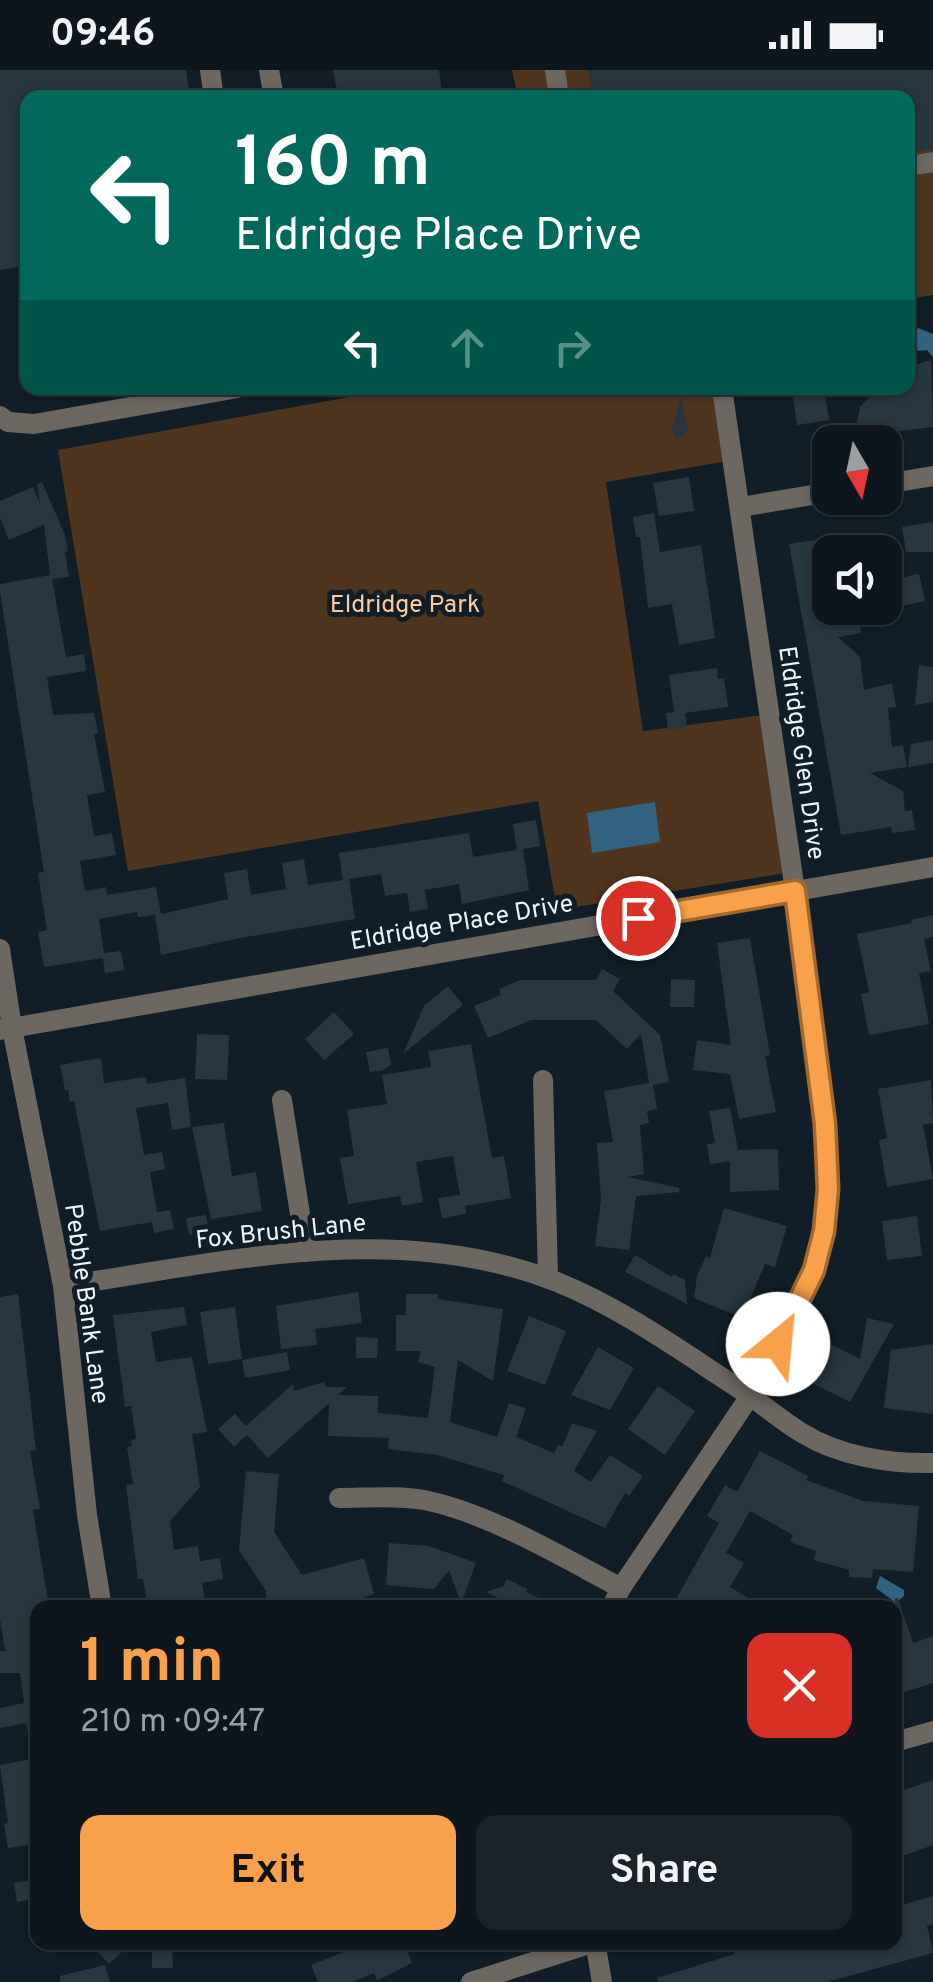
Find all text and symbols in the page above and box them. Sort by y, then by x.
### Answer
text: 09:46 [50,11,155,60]
text: 160 m [235,122,431,211]
icon: left [70,130,200,260]
text: Eldridge Place Drive [235,209,642,266]
icon: left [335,320,390,375]
icon: ahead [440,320,495,375]
icon: right [545,320,600,375]
north arrow [812,425,902,515]
map controls [812,425,902,625]
button: sound [812,535,902,625]
park label: Eldridge Park [330,590,480,622]
street label: Eldridge Glen Drive [769,644,831,862]
pin [596,876,681,961]
street label: Eldridge Place Drive [348,889,576,959]
icon: arrive [611,891,666,946]
street label: Pebble Bank Lane [55,1202,115,1406]
street label: Fox Brush Lane [194,1208,368,1258]
position arrow [726,1292,830,1396]
text: 1 min [80,1627,224,1703]
button: close [747,1633,852,1738]
text: 210 m · 09:47 [80,1703,265,1743]
button: Exit [80,1815,456,1930]
button: Share [476,1815,852,1930]

